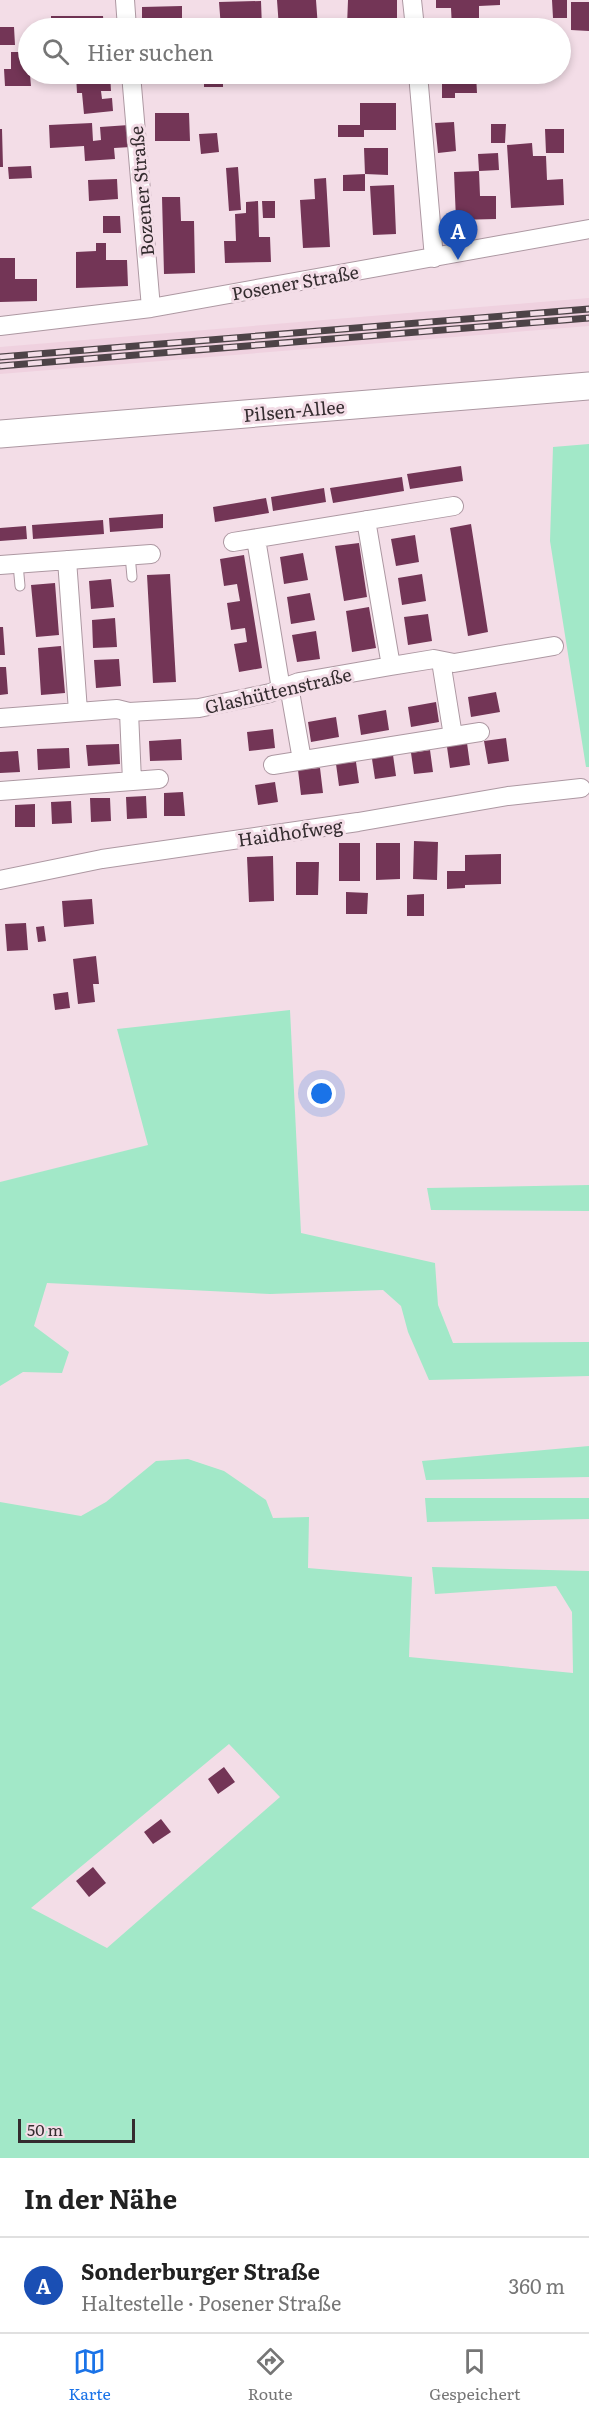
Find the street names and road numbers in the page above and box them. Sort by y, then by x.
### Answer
street label: Bozener Straße [122,125,160,257]
street label: Posener Straße [229,258,361,306]
street label: Pilsen-Allee [242,392,346,428]
street label: Glashüttenstraße [202,660,354,720]
street label: Haidhofweg [236,811,345,853]

